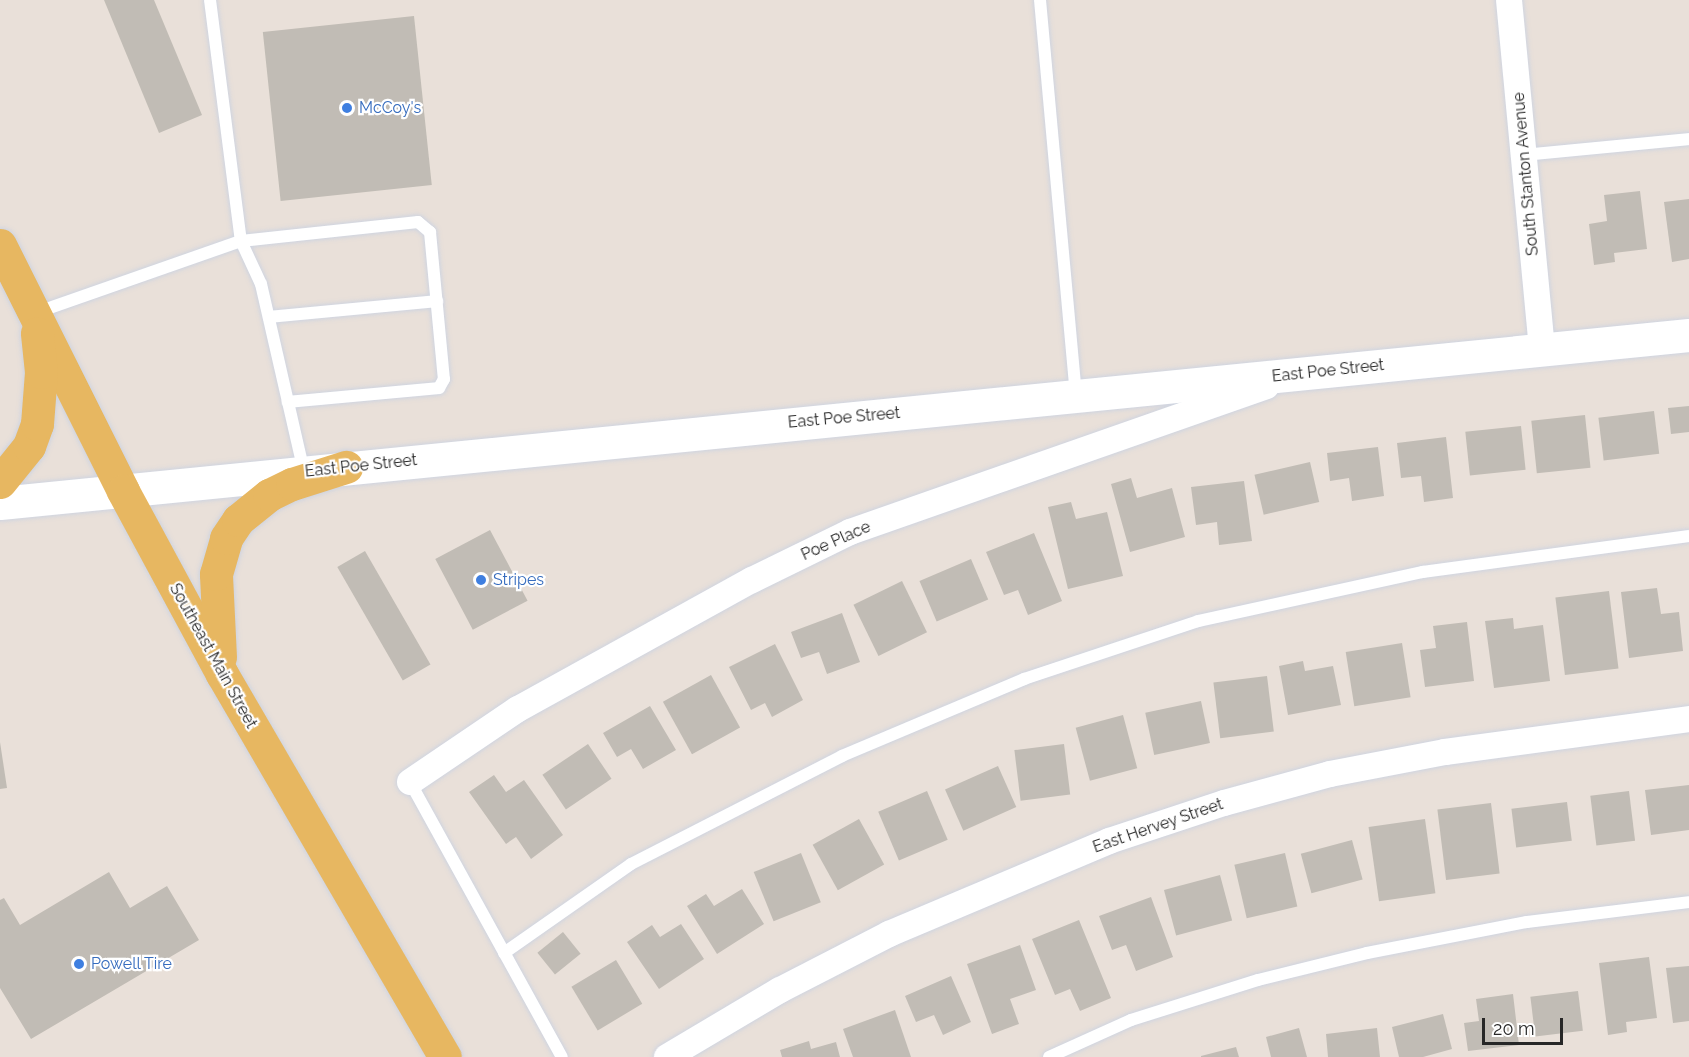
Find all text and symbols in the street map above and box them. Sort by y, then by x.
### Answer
street label: South Stanton Avenue [1509,91,1543,257]
place label: McCoy's [359,98,421,118]
marker: McCoy's [340,101,354,115]
street label: East Poe Street [1271,356,1385,386]
street label: East Poe Street [787,404,901,432]
street label: East Poe Street [304,451,418,481]
street label: Poe Place [798,517,874,565]
place label: Stripes [493,570,544,590]
marker: Stripes [474,573,488,587]
street label: Southeast Main Street [165,580,261,732]
street label: East Hervey Street [1090,795,1226,857]
place label: Powell Tire [91,954,173,974]
marker: Powell Tire [72,957,86,971]
scale bar [1485,1006,1566,1044]
text: 20 m [1493,1018,1535,1039]

